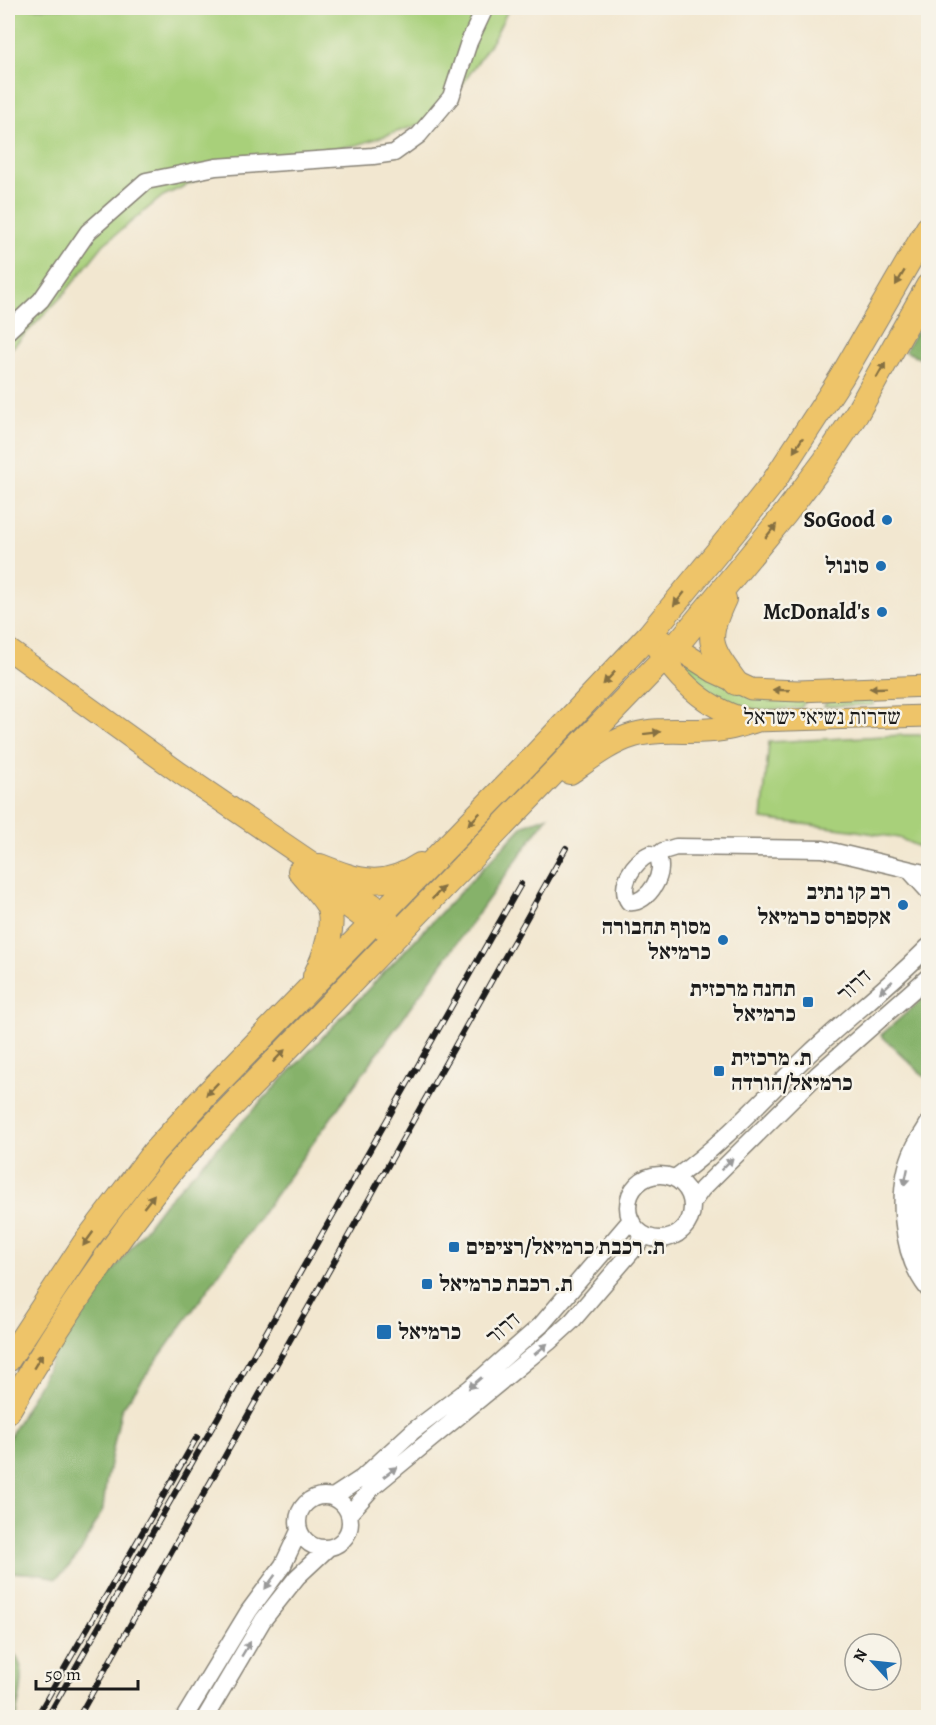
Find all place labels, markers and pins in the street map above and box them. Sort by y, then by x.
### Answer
place label: SoGood [804,505,875,535]
marker: SoGood [880,513,894,527]
place label: סונול [825,551,869,581]
marker: סונול [874,559,888,573]
place label: McDonald's [763,597,870,627]
marker: McDonald's [875,605,889,619]
place label: רב קו נתיב אקספרס כרמיאל [757,877,891,932]
marker: רב קו נתיב אקספרס כרמיאל [896,898,910,912]
place label: מסוף תחבורה כרמיאל [602,912,711,967]
marker: מסוף תחבורה כרמיאל [716,933,730,947]
place label: תחנה מרכזית כרמיאל [690,974,796,1029]
marker: תחנה מרכזית כרמיאל [801,995,815,1009]
place label: ת. מרכזית כרמיאל/הורדה [731,1043,853,1098]
marker: ת. מרכזית כרמיאל/הורדה [712,1064,726,1078]
place label: ת. רכבת כרמיאל/רציפים [466,1232,665,1262]
marker: ת. רכבת כרמיאל/רציפים [447,1240,461,1254]
place label: ת. רכבת כרמיאל [439,1269,573,1299]
marker: ת. רכבת כרמיאל [420,1277,434,1291]
place label: כרמיאל [398,1317,461,1347]
marker: כרמיאל [375,1323,393,1341]

